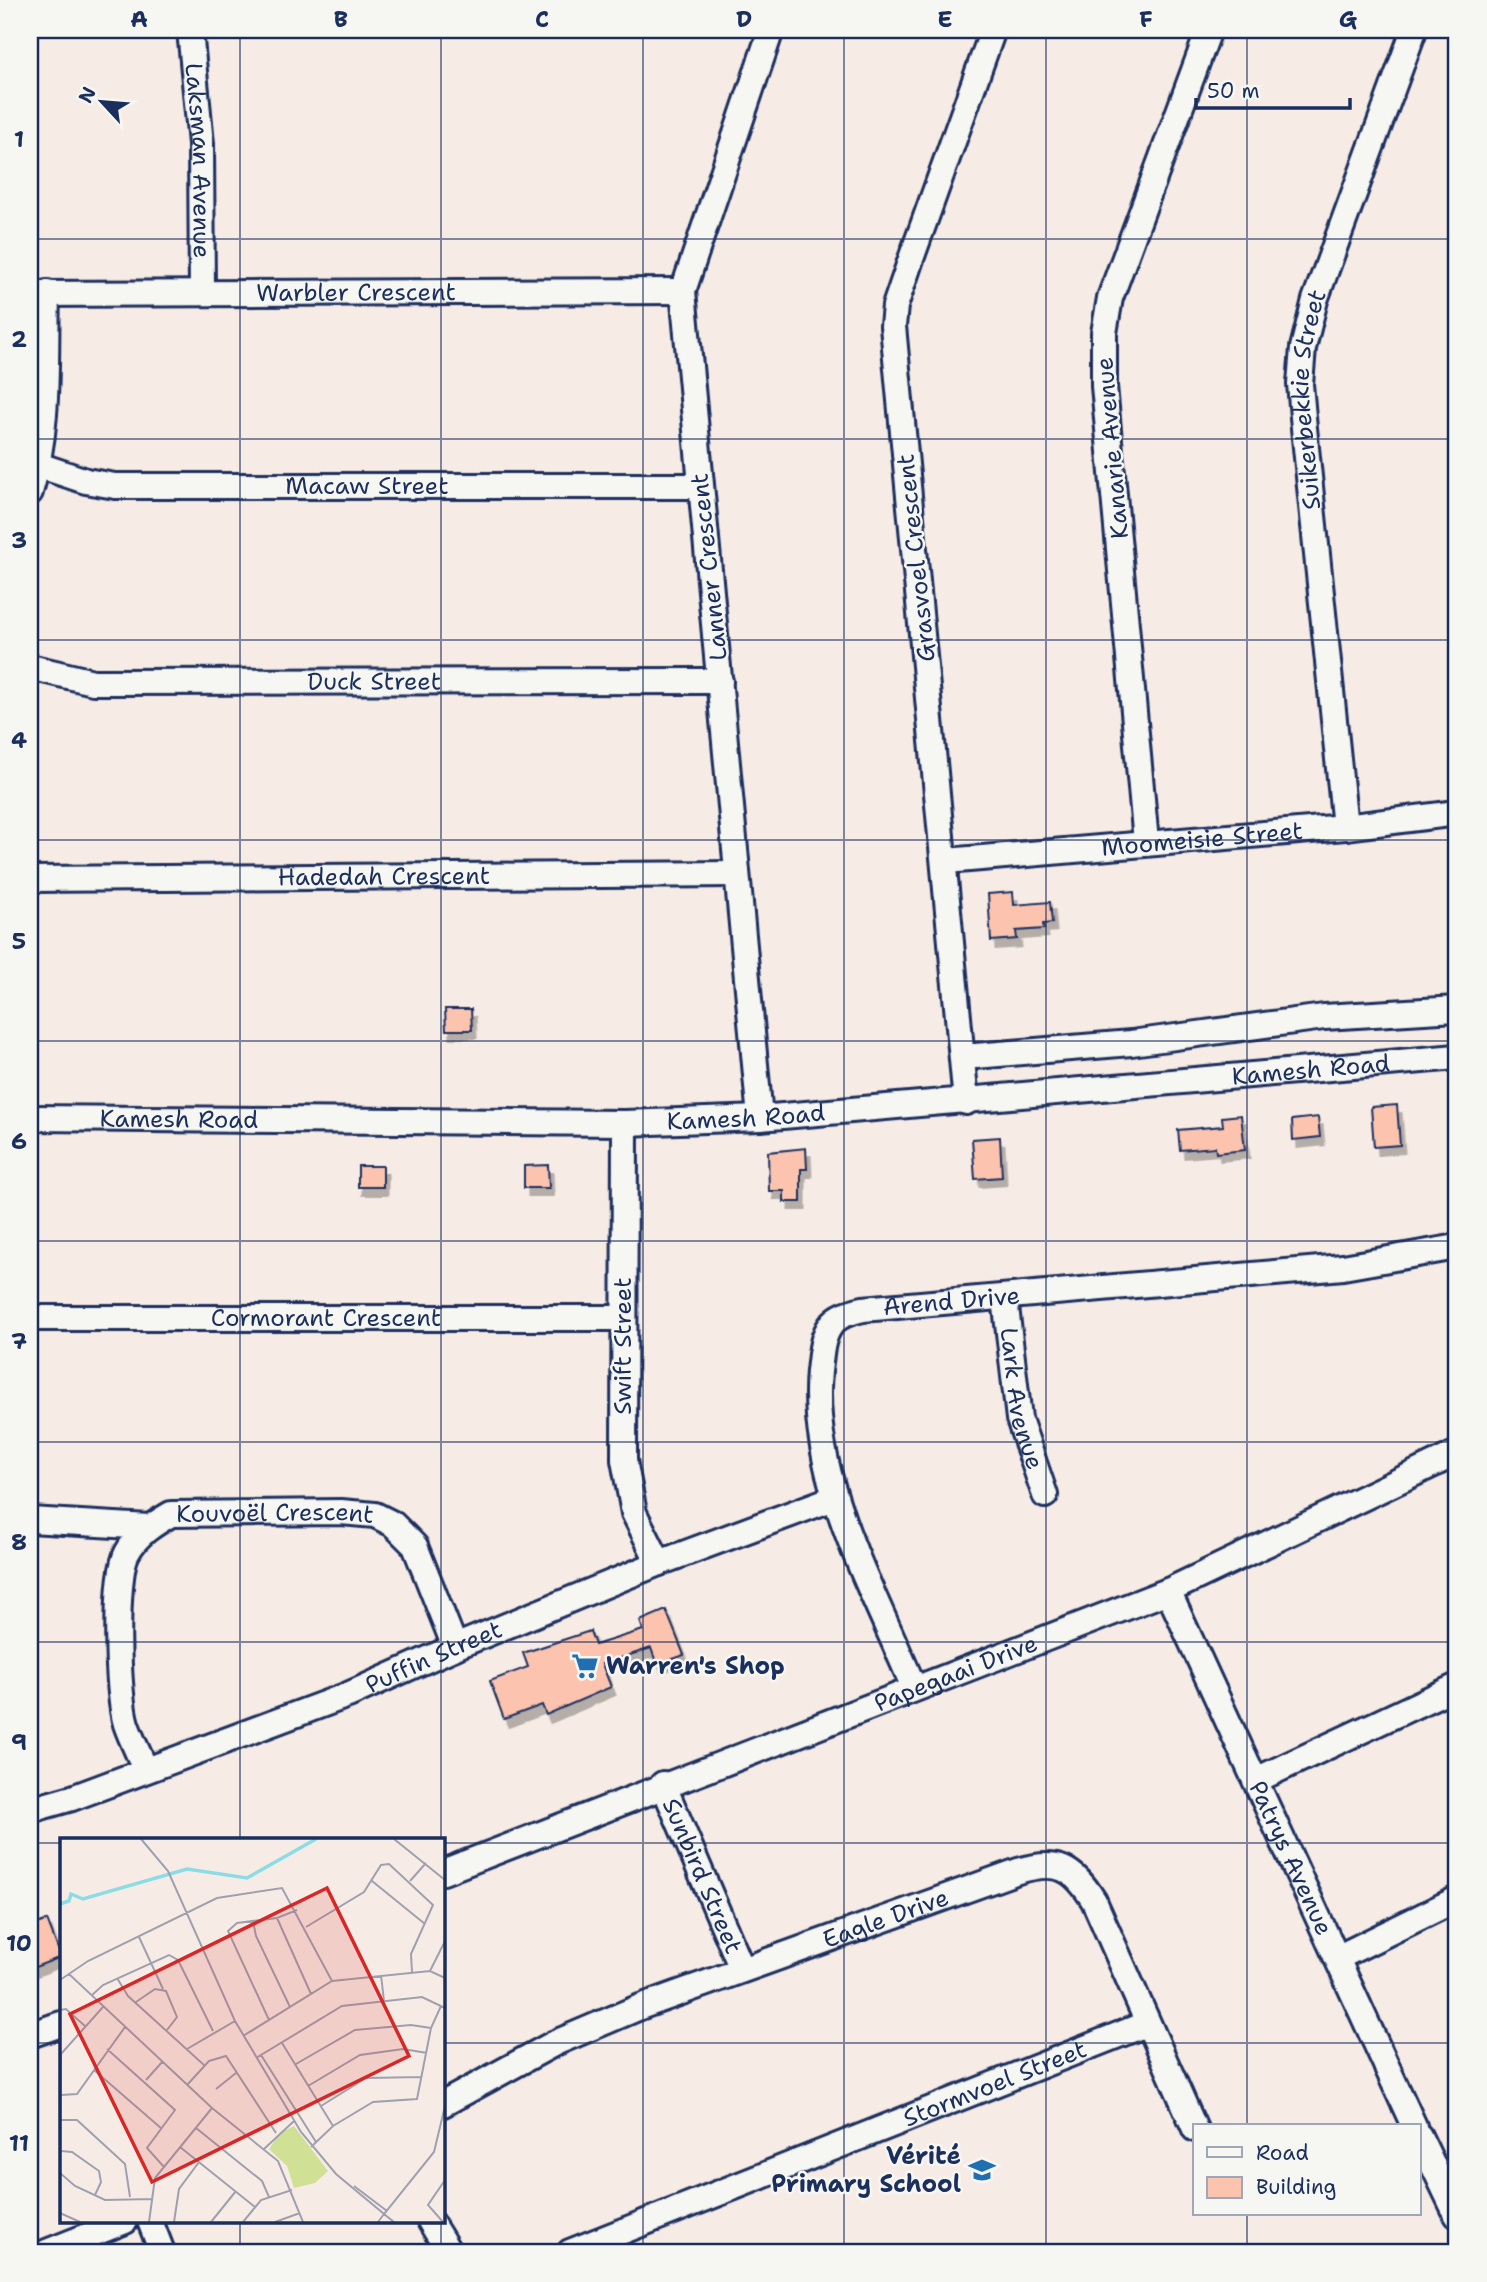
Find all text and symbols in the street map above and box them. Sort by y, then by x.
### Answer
text: A [130,4,148,34]
text: B [334,4,348,34]
text: C [535,4,549,34]
text: D [736,4,752,34]
text: E [937,4,953,34]
text: F [1139,4,1153,34]
text: G [1339,4,1358,34]
street label: Laksman Avenue [177,61,218,258]
north arrow [66,66,136,136]
scale bar [1196,66,1350,110]
text: 50 m [1207,77,1260,105]
text: N [73,83,102,107]
text: 1 [14,124,24,154]
street label: Warbler Crescent [256,276,456,309]
street label: Suikerbekkie Street [1284,285,1334,512]
text: 2 [11,324,27,354]
street label: Kanarie Avenue [1088,356,1136,540]
street label: Grasvoel Crescent [889,453,943,663]
street label: Macaw Street [285,470,449,502]
street label: Lanner Crescent [683,472,735,662]
text: 3 [11,525,27,555]
street label: Duck Street [307,665,441,698]
text: 4 [11,725,27,755]
street label: Moomeisie Street [1100,815,1304,864]
street label: Hadedah Crescent [278,860,490,893]
text: 5 [12,926,26,956]
street label: Kamesh Road [1230,1047,1391,1093]
street label: Kamesh Road [666,1096,826,1137]
street label: Kamesh Road [100,1103,258,1136]
text: 6 [11,1126,27,1156]
street label: Swift Street [607,1277,639,1415]
street label: Arend Drive [882,1279,1021,1323]
street label: Cormorant Crescent [211,1302,441,1334]
text: 7 [11,1326,27,1356]
street label: Lark Avenue [993,1326,1051,1474]
street label: Kouvoël Crescent [176,1496,375,1531]
text: 8 [11,1527,27,1557]
street label: Puffin Street [360,1613,507,1701]
street label: Papegaai Drive [870,1627,1042,1719]
place label: Warren's Shop [606,1650,785,1682]
supermarket icon: Warren's Shop [570,1651,600,1681]
text: 9 [11,1727,27,1757]
street label: Patrys Avenue [1242,1776,1340,1940]
street label: Sunbird Street [655,1793,750,1959]
inset map [60,1838,444,2222]
street label: Eagle Drive [818,1881,953,1956]
text: 10 [6,1928,32,1958]
street label: Stormvoel Street [899,2033,1091,2134]
legend [1193,2124,1420,2216]
text: 11 [9,2128,29,2158]
text: Road [1256,2139,1309,2167]
place label: Vérité Primary School [771,2140,961,2200]
school or university icon: Vérité Primary School [967,2155,997,2185]
text: Building [1256,2173,1336,2201]

